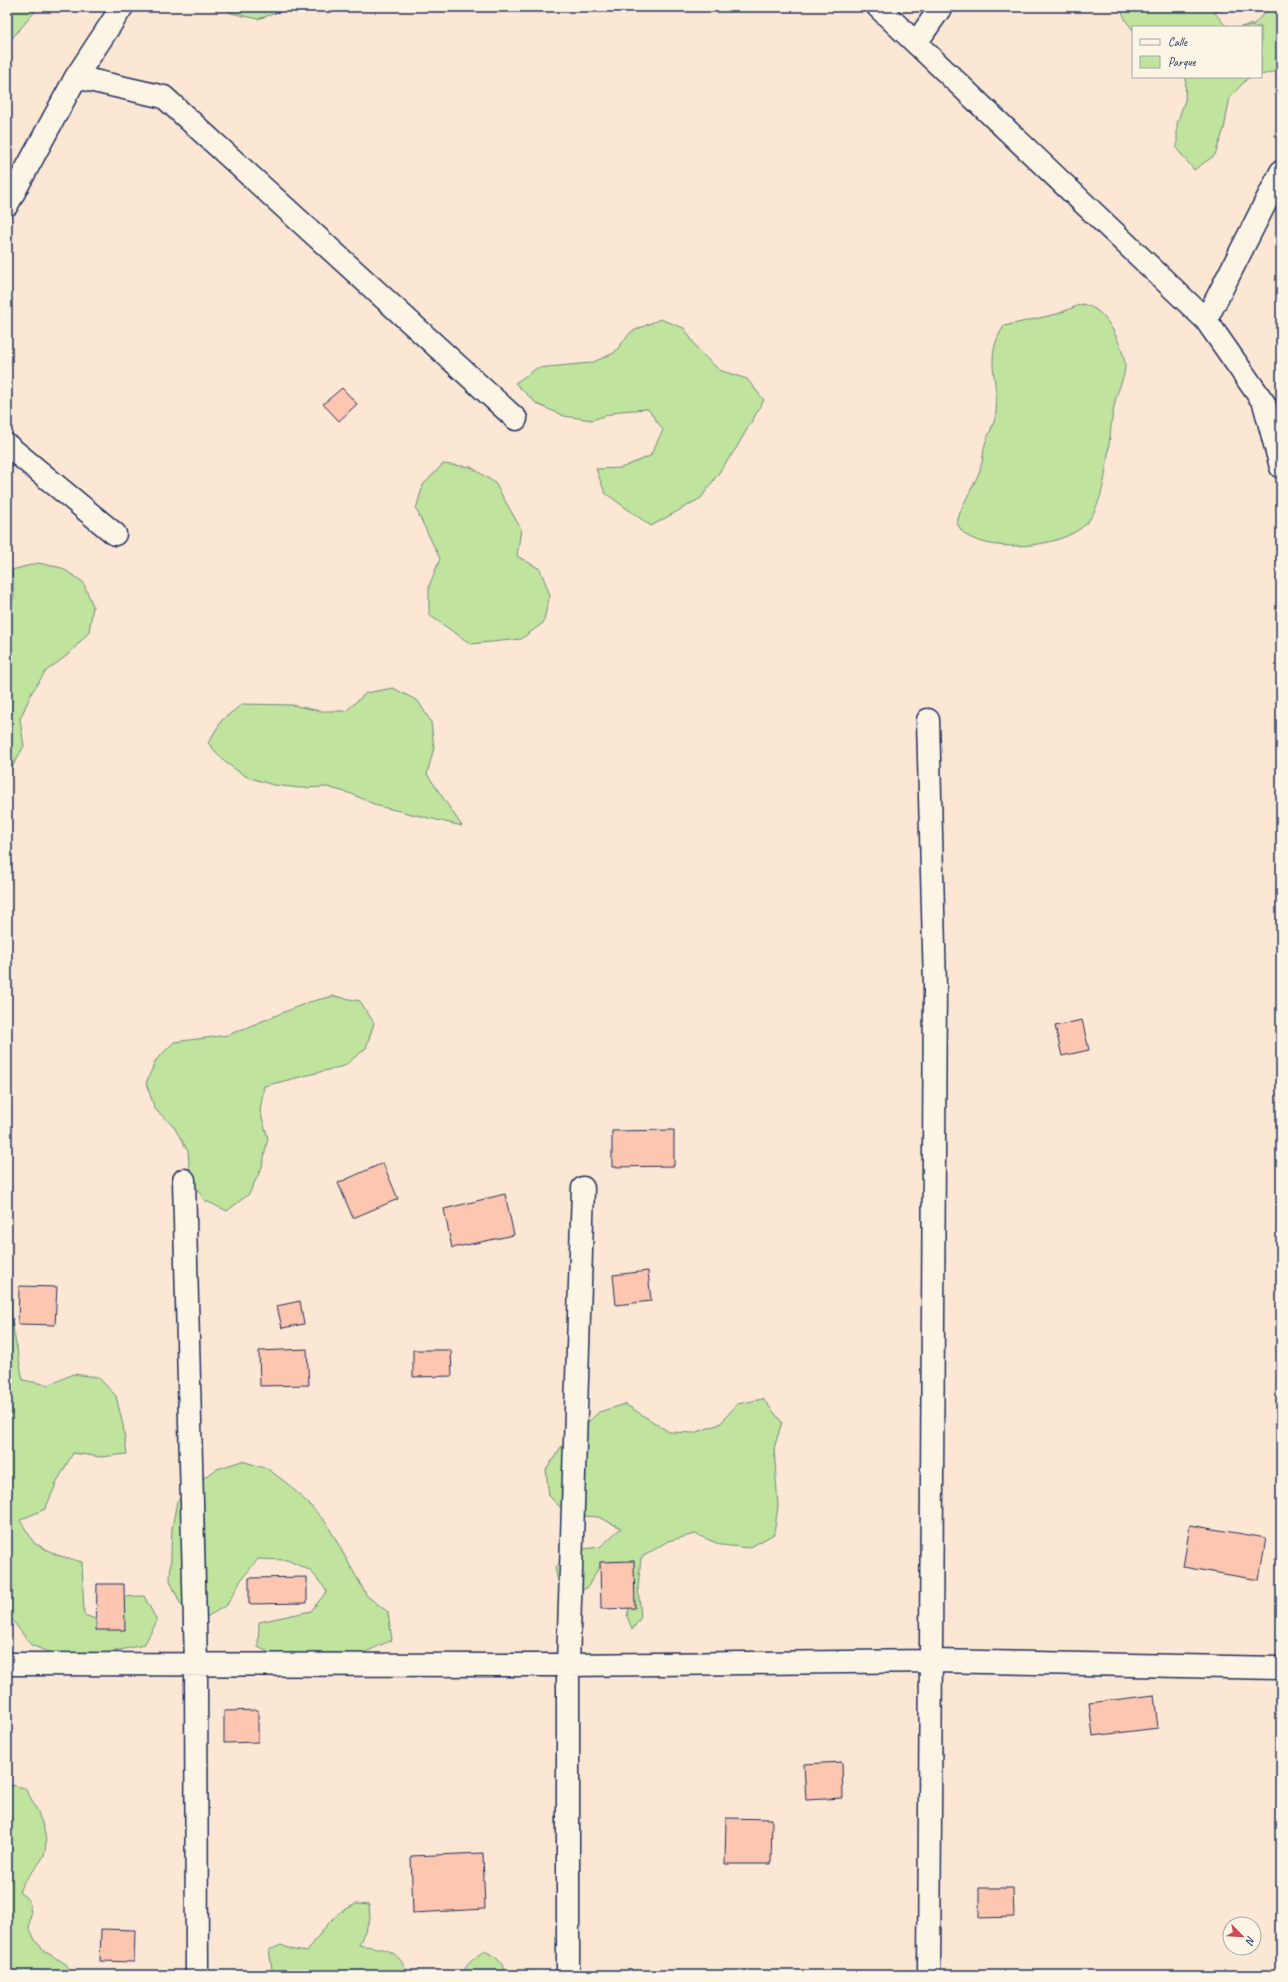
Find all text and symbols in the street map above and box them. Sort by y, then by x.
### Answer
legend [1132,26,1262,78]
text: Calle [1168,34,1188,50]
text: Parque [1168,54,1197,70]
north arrow [1222,1916,1262,1956]
text: N [1242,1934,1259,1948]

